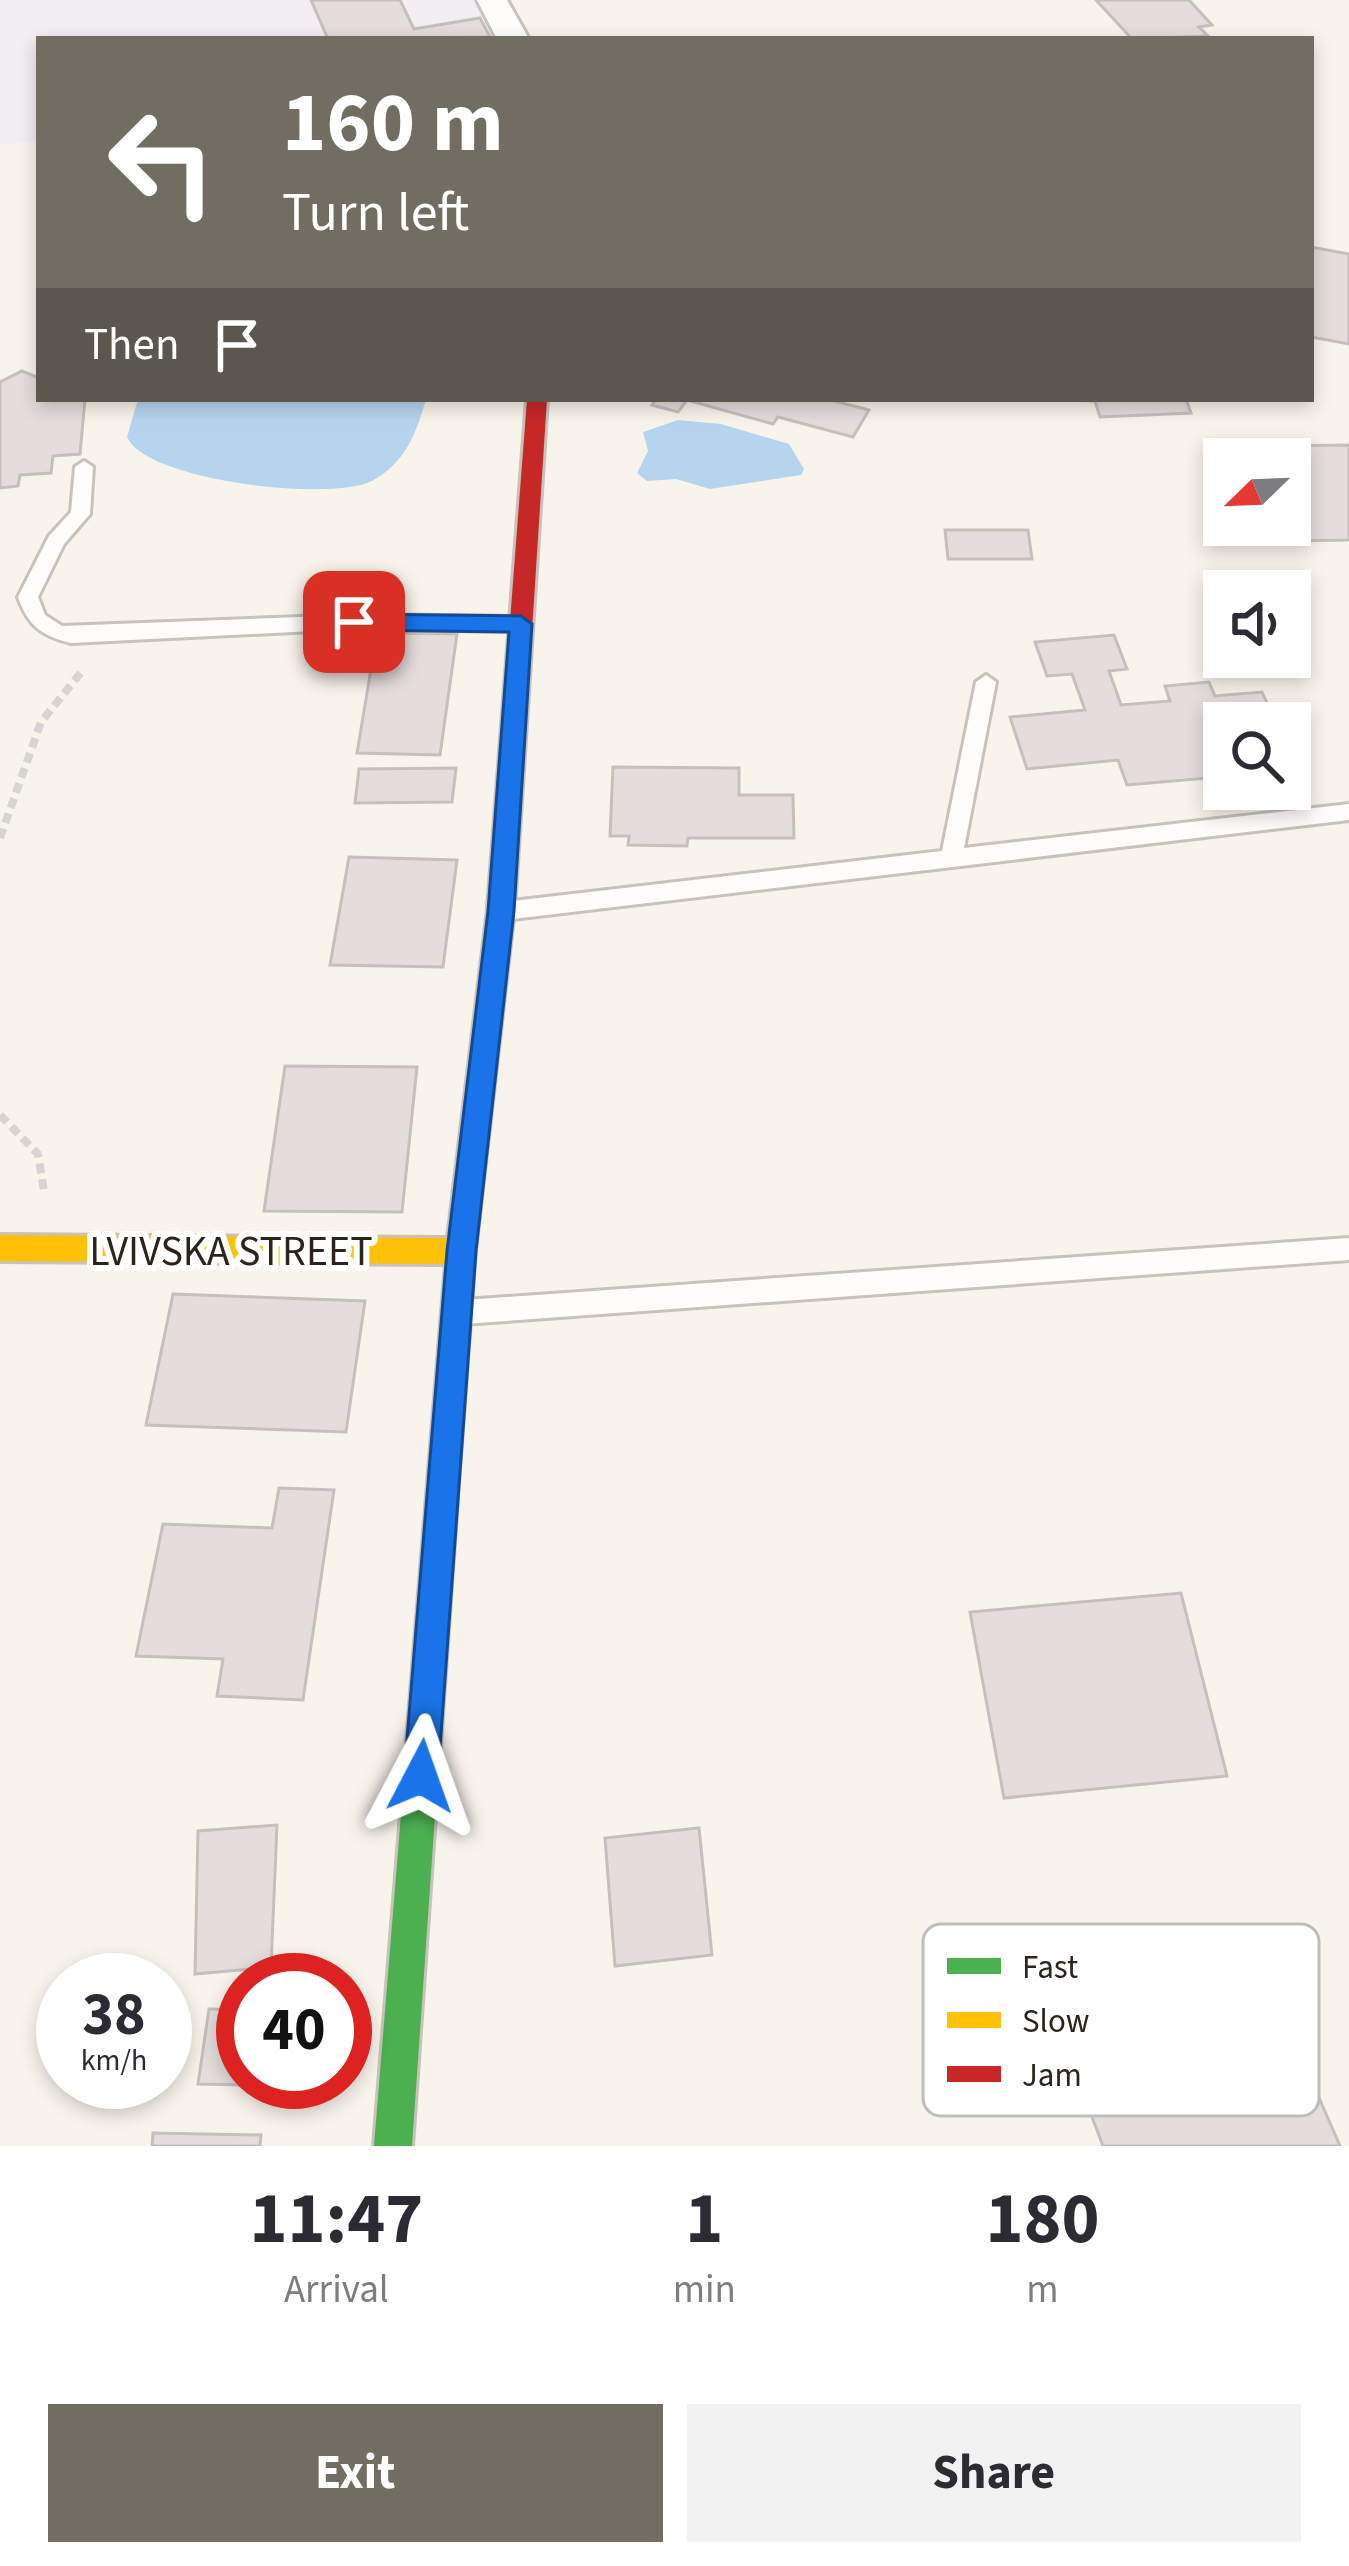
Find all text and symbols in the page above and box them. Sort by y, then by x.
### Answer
text: 160 m [282,64,504,184]
icon: left [84,84,240,240]
text: Turn left [282,175,469,252]
icon: arrive [204,312,270,378]
text: Then [84,313,180,377]
north arrow [1203,438,1311,546]
map controls [1203,438,1311,810]
button: sound [1203,570,1311,678]
pin [303,571,405,673]
icon: arrive [321,589,387,655]
button: search [1203,702,1311,810]
street label: LVIVSKA STREET [89,1222,373,1282]
position arrow [358,1713,484,1839]
legend [923,1924,1319,2116]
text: Fast [1022,1944,1078,1991]
speed limit sign: 40 [216,1953,372,2109]
text: 38 [82,1973,146,2058]
text: Slow [1022,1998,1090,2045]
text: km/h [81,2039,147,2082]
text: Jam [1022,2052,1082,2099]
text: 11:47 [250,2168,423,2271]
text: 1 [685,2168,723,2271]
text: 180 [985,2168,1100,2271]
text: Arrival [284,2262,389,2318]
text: min [673,2262,736,2318]
text: m [1026,2262,1059,2318]
button: Exit [48,2404,663,2542]
button: Share [687,2404,1301,2542]

